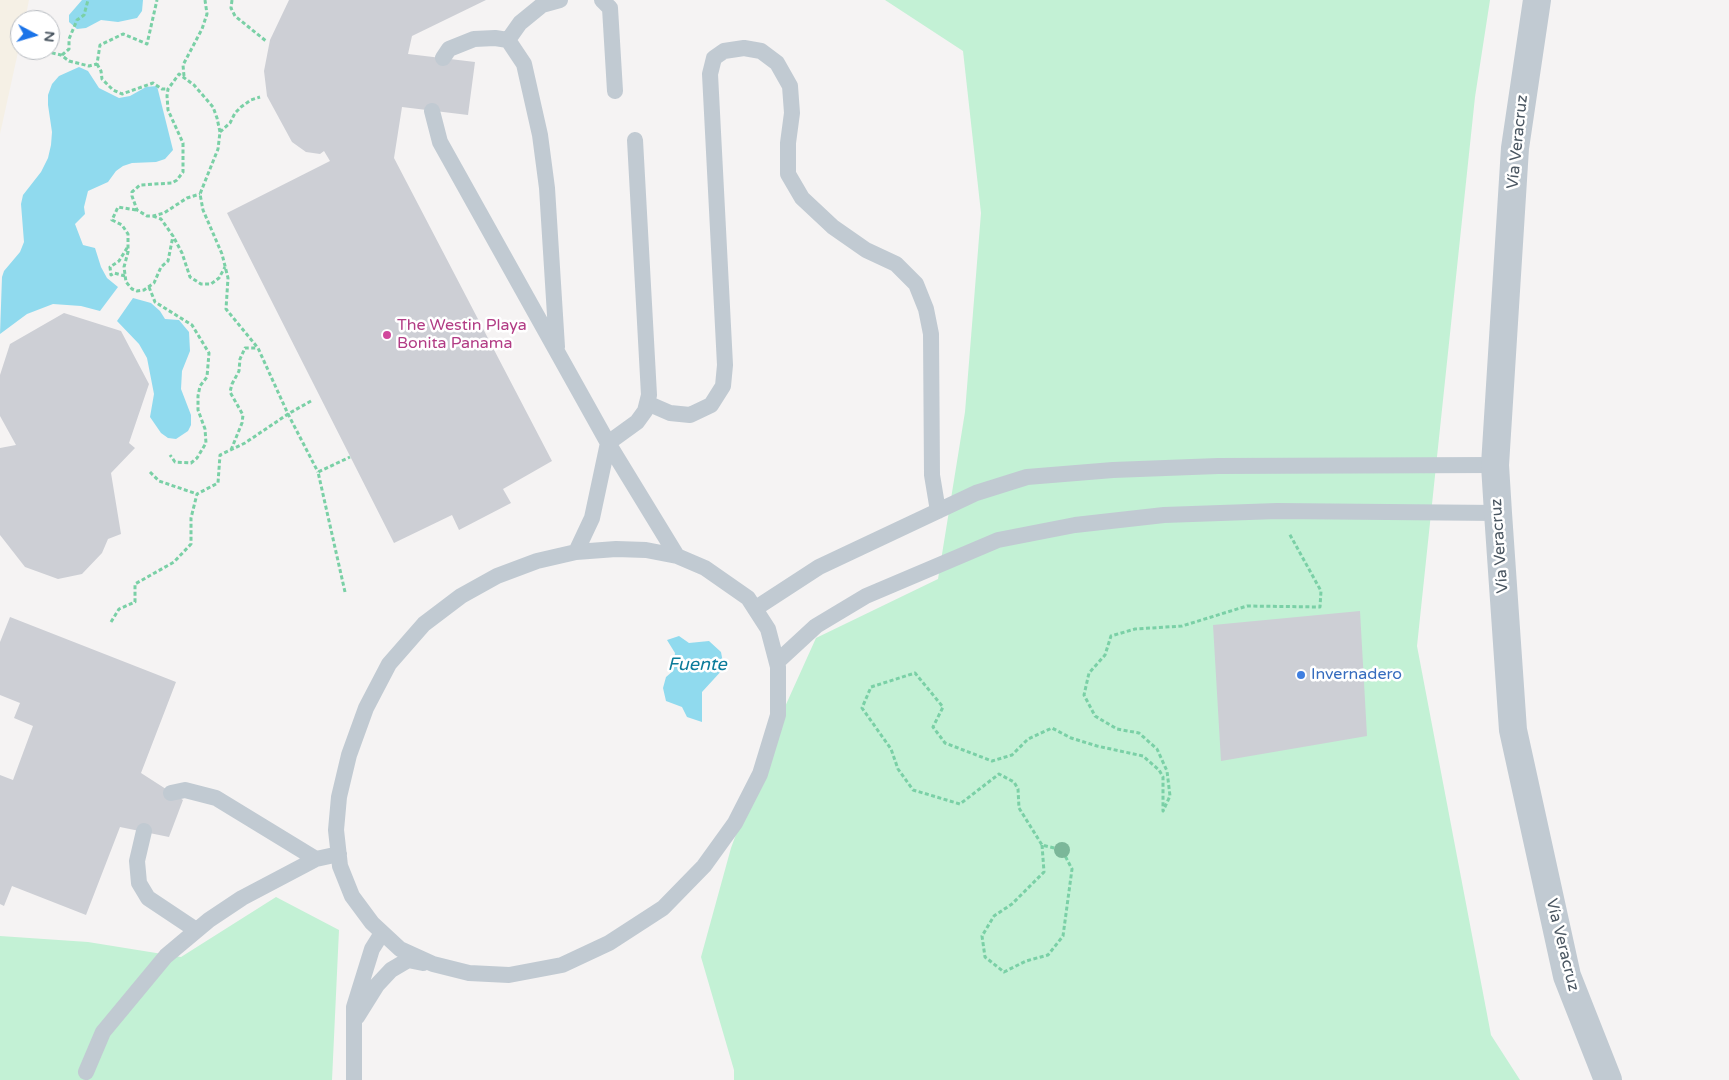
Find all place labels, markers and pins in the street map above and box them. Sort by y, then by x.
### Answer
place label: The Westin Playa Bonita Panama [397,316,527,354]
marker: The Westin Playa Bonita Panama [381,329,393,341]
place label: Invernadero [1311,665,1402,685]
marker: Invernadero [1295,669,1307,681]

